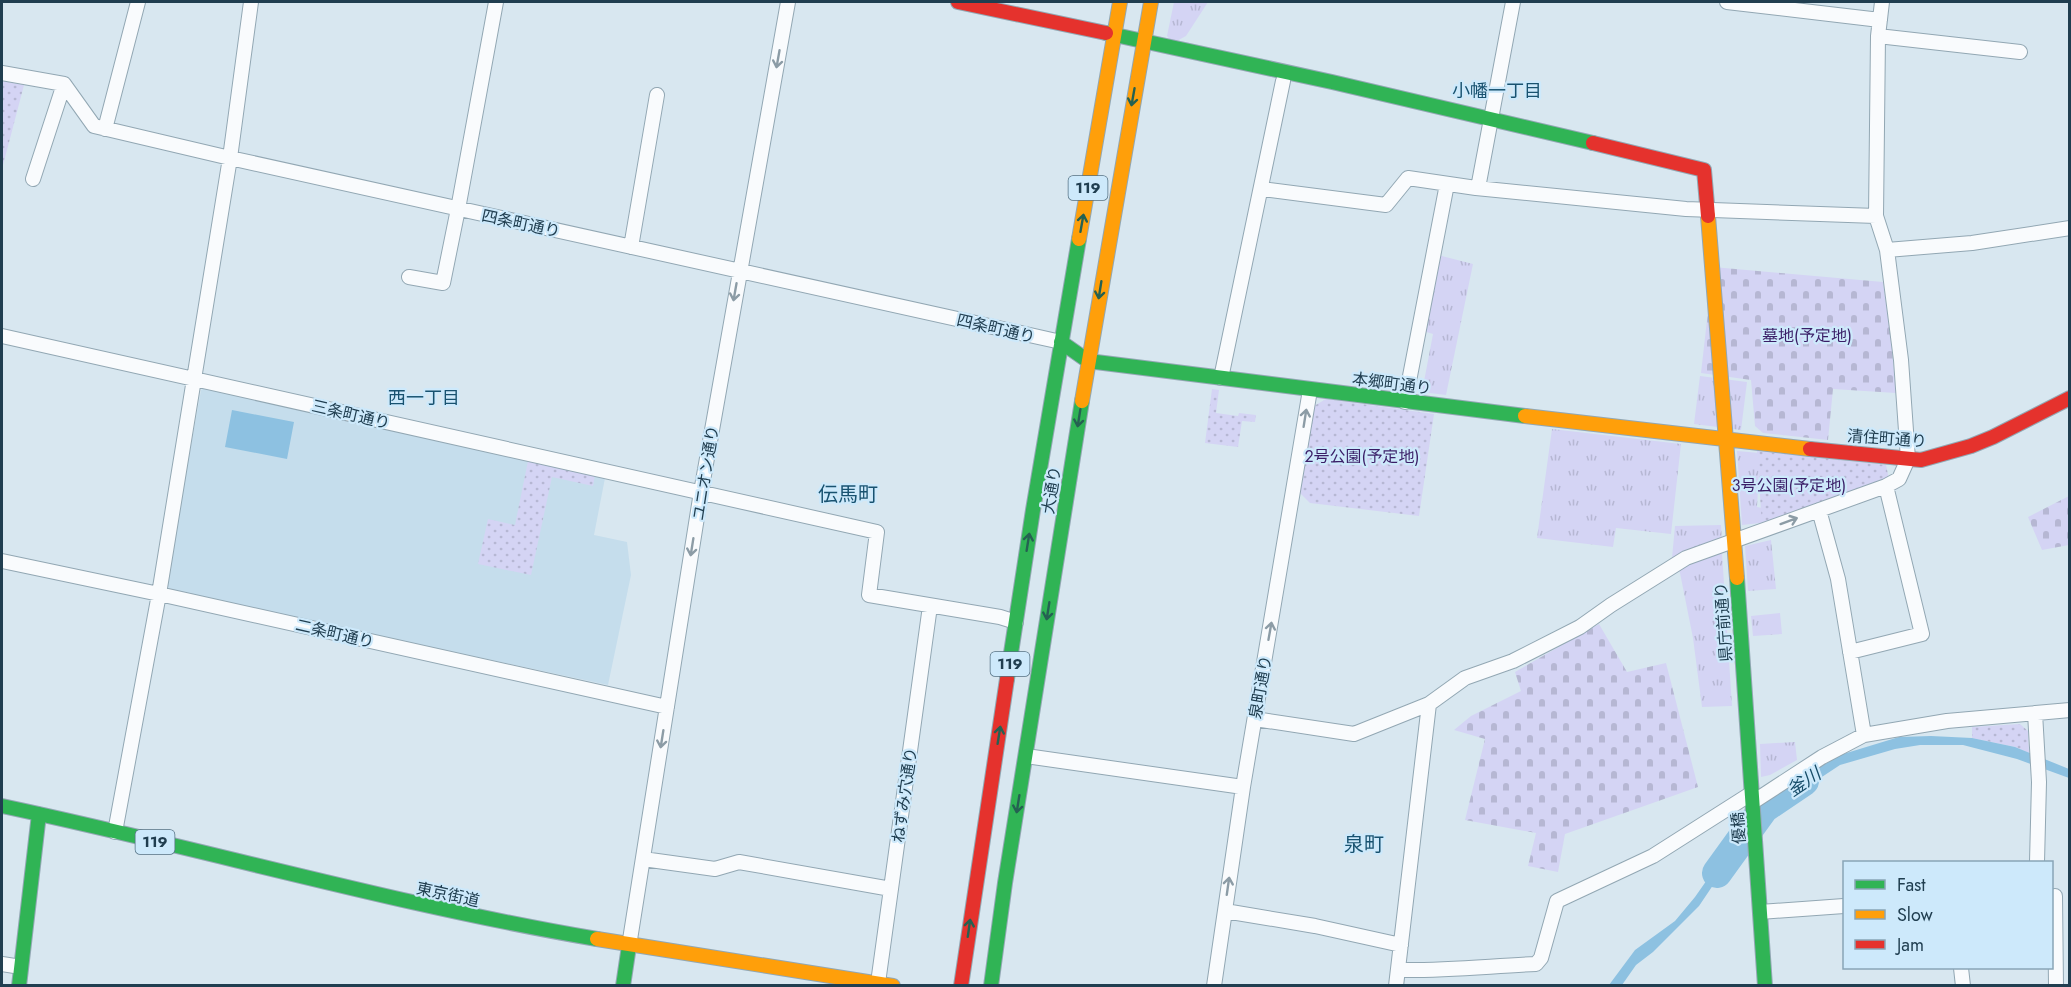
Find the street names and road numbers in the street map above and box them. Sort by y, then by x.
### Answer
road number: 119 [1068,176,1108,200]
street label: 四条町通り [479,204,562,243]
street label: 四条町通り [954,308,1037,349]
street label: 本郷町通り [1351,367,1433,400]
street label: 三条町通り [309,394,392,435]
street label: ユニオン通り [687,424,724,522]
street label: 清住町通り [1846,424,1928,453]
street label: 大通り [1036,465,1067,516]
street label: 県庁前通り [1709,581,1738,663]
street label: 二条町通り [293,613,376,654]
road number: 119 [990,652,1030,676]
street label: 泉町通り [1244,654,1277,721]
street label: ねずみ穴通り [886,746,923,844]
street label: 優橋 [1726,811,1751,845]
road number: 119 [136,830,174,854]
street label: 東京街道 [414,877,482,912]

